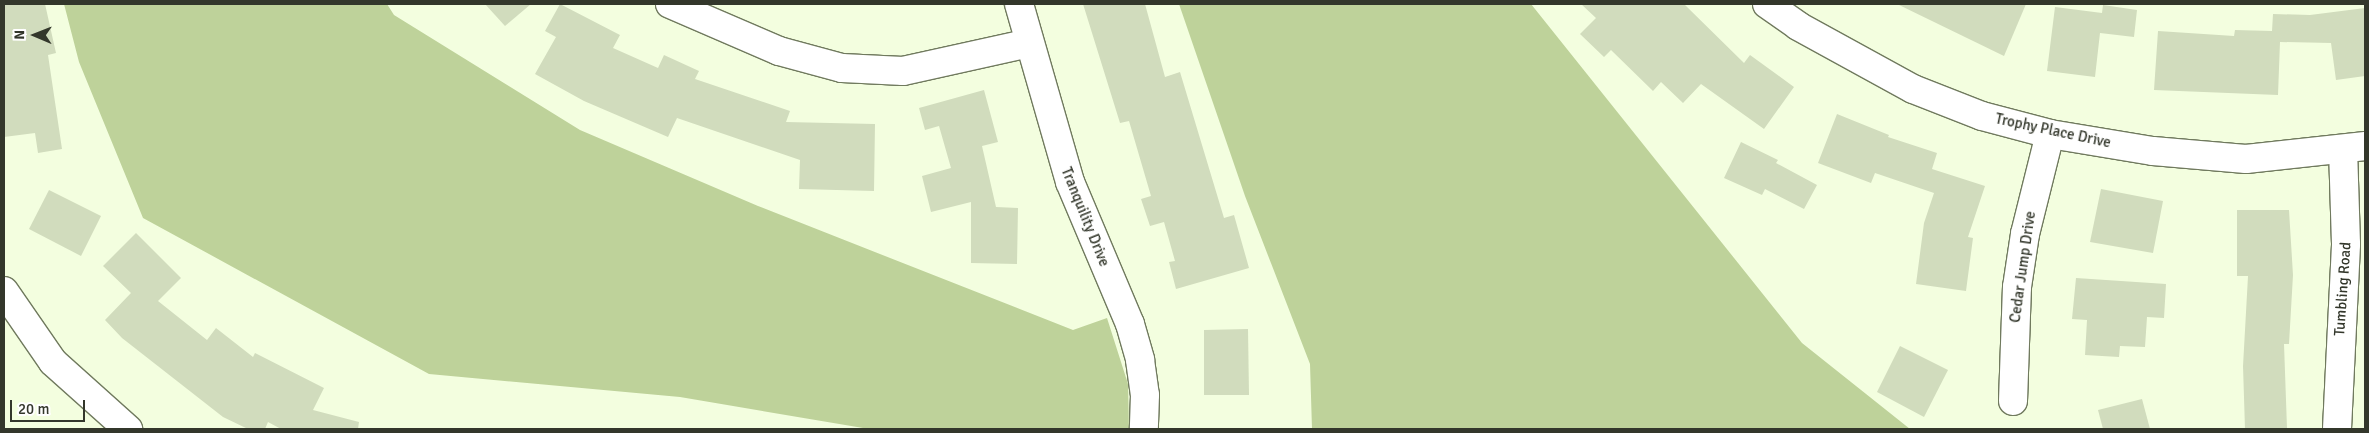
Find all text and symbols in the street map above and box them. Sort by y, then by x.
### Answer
north arrow [10,10,60,60]
text: N [11,30,28,40]
street label: Trophy Place Drive [1994,110,2112,152]
street label: Tranquility Drive [1057,165,1113,269]
street label: Cedar Jump Drive [2006,210,2040,324]
street label: Tumbling Road [2331,241,2355,337]
scale bar [12,390,88,422]
text: 20 m [18,400,49,418]

